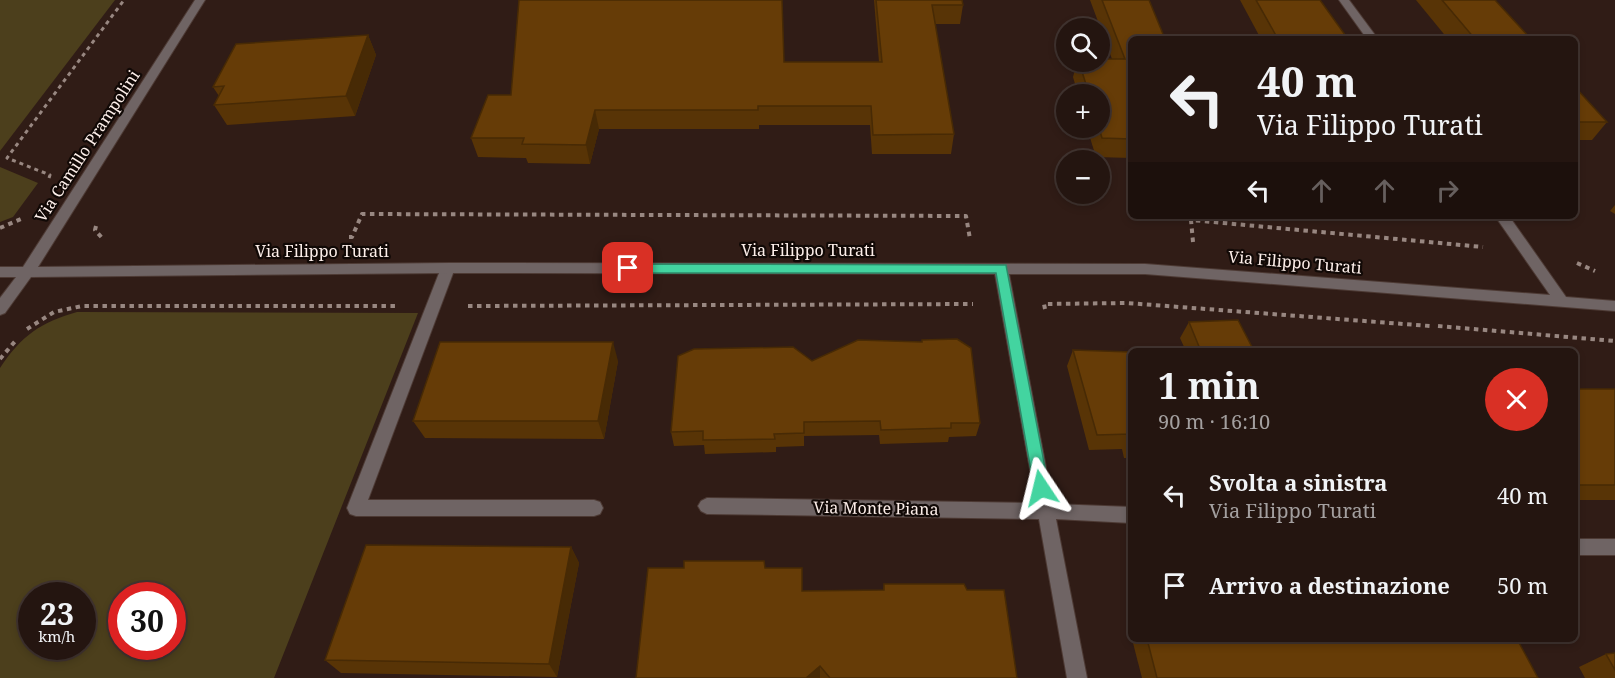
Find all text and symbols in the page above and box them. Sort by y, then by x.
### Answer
map controls [1056,18,1110,204]
button: search [1056,18,1110,72]
text: 40 m [1257,52,1357,109]
icon: left [1158,60,1236,138]
street label: Via Camillo Prampolini [30,66,144,226]
button: + [1056,84,1110,138]
text: Via Filippo Turati [1257,106,1483,143]
button: − [1056,150,1110,204]
icon: left [1242,174,1275,207]
icon: ahead [1305,174,1338,207]
icon: ahead [1368,174,1401,207]
icon: right [1431,174,1464,207]
street label: Via Filippo Turati [741,239,875,261]
street label: Via Filippo Turati [255,240,389,262]
pin [602,242,653,293]
street label: Via Filippo Turati [1227,245,1363,279]
icon: arrive [611,251,644,284]
text: 1 min [1158,361,1260,410]
button: close [1485,368,1548,431]
text: 90 m · 16:10 [1158,408,1270,435]
position arrow [1009,456,1073,520]
text: Svolta a sinistra [1209,467,1388,497]
icon: left [1158,479,1191,512]
text: 40 m [1497,480,1548,510]
street label: Via Monte Piana [813,496,939,520]
text: Via Filippo Turati [1209,497,1376,524]
icon: arrive [1158,569,1191,602]
text: Arrivo a destinazione [1209,570,1450,600]
text: 50 m [1497,570,1548,600]
speed limit sign: 30 [108,582,186,660]
text: 23 [40,593,74,634]
text: km/h [39,626,75,646]

